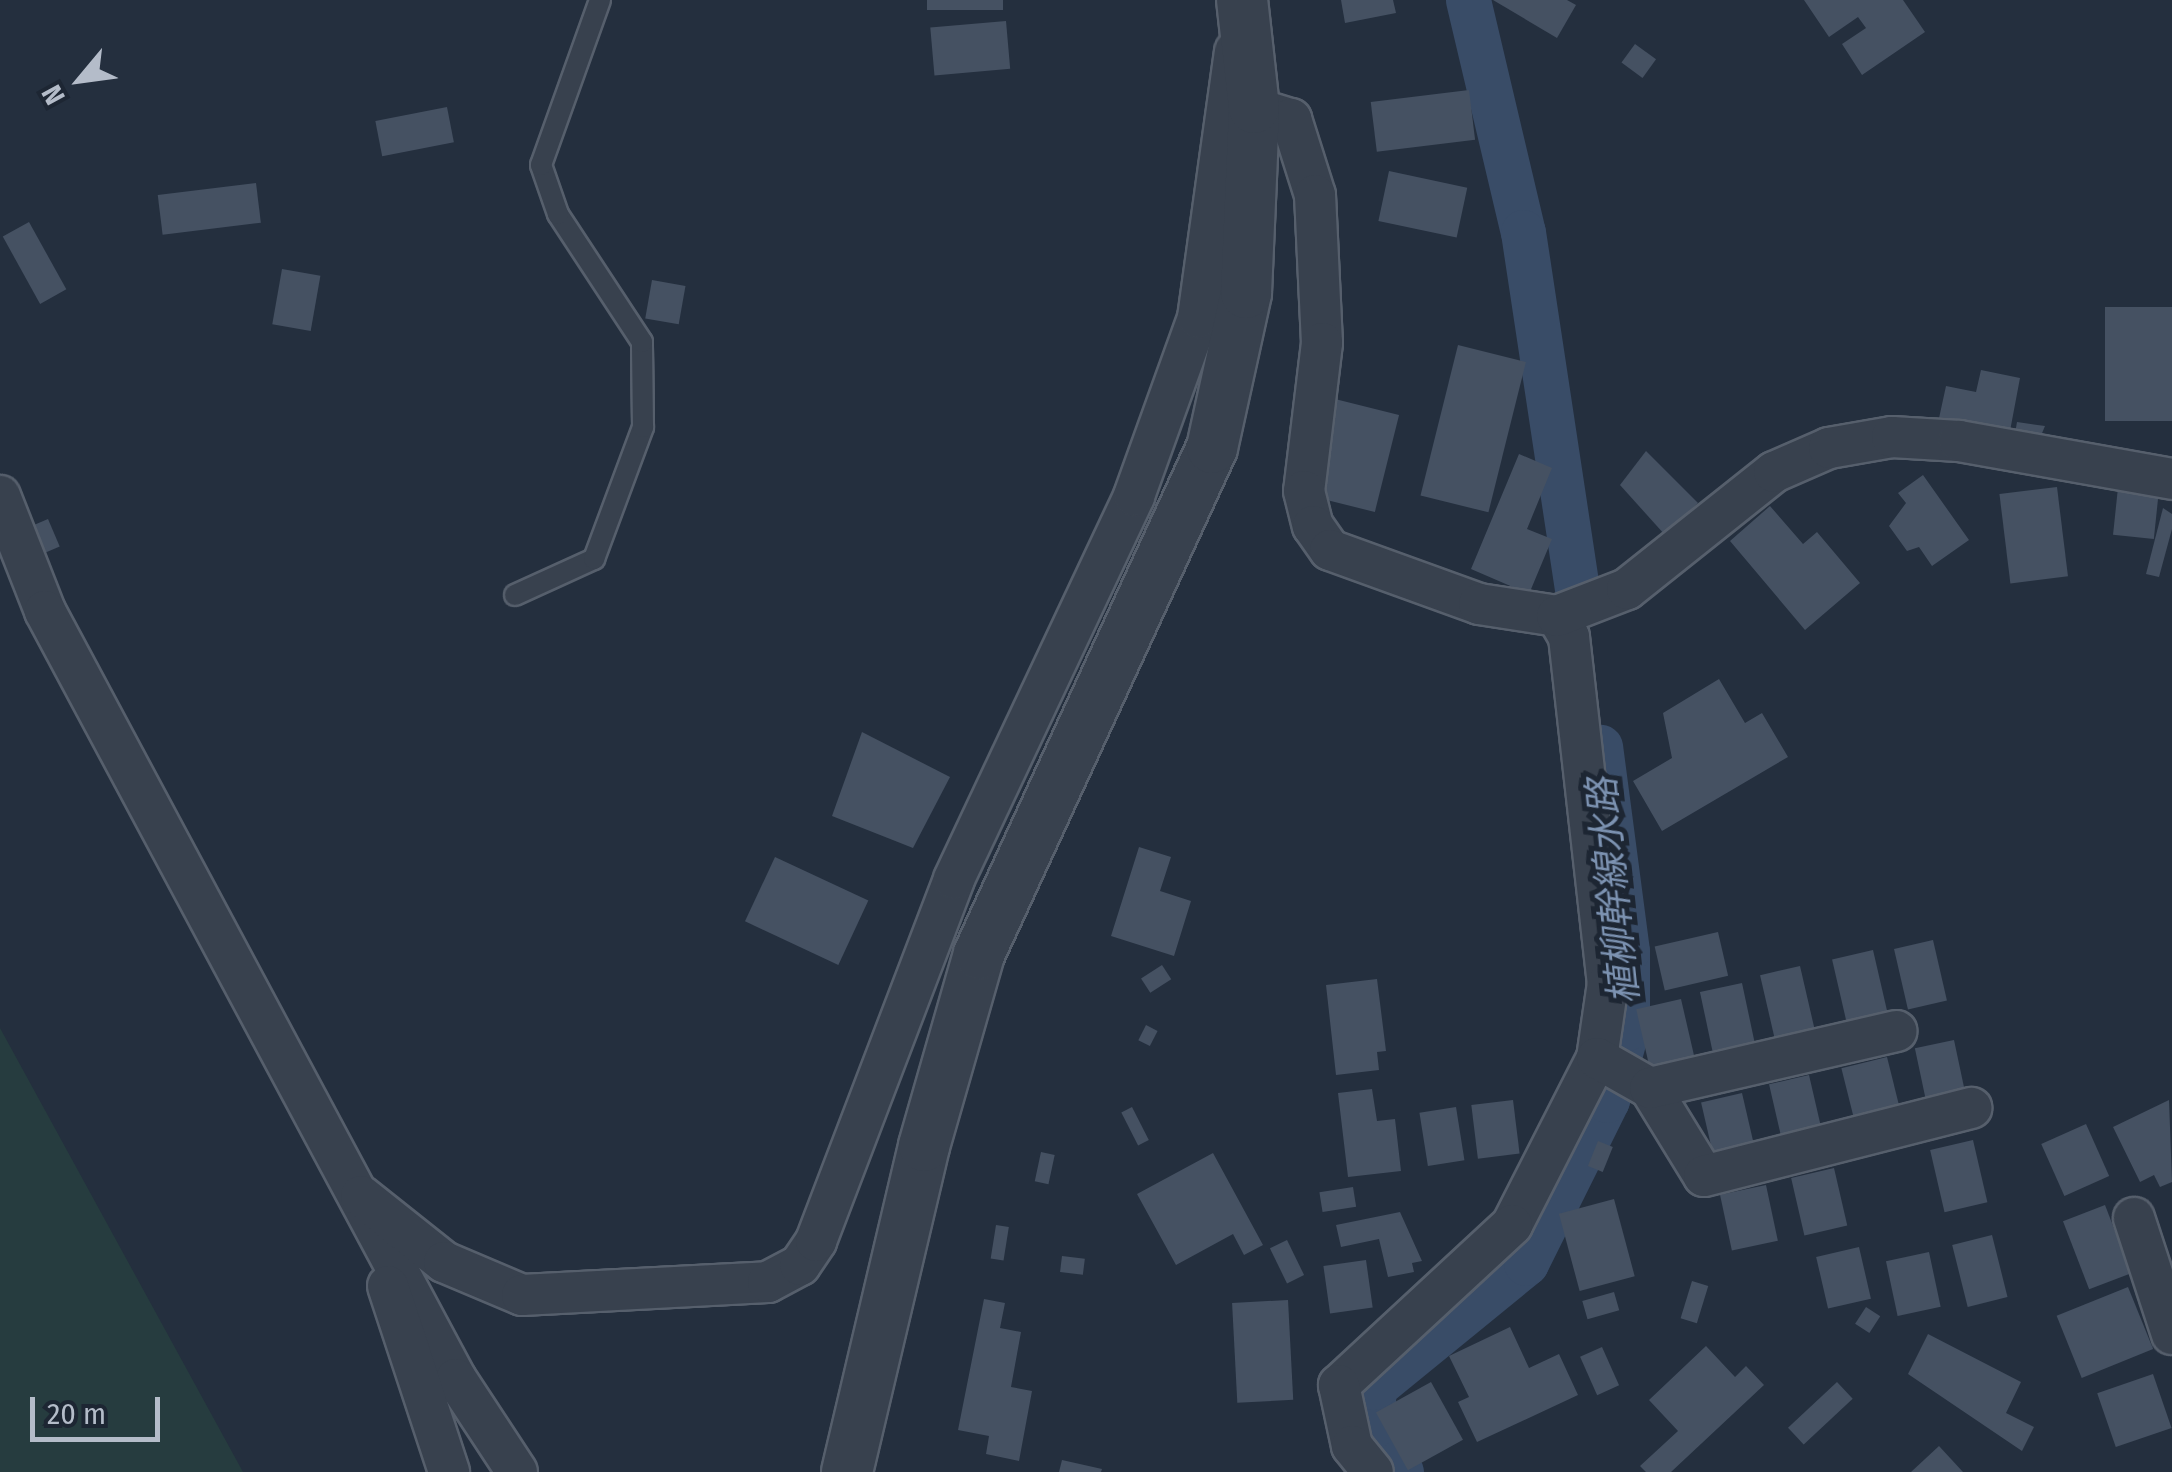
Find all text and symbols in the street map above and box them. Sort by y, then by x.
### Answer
north arrow [30,30,130,130]
text: N [35,79,72,110]
water label: 植柳幹線水路 [1579,775,1649,1007]
scale bar [35,1377,165,1439]
text: 20 m [47,1396,106,1432]

